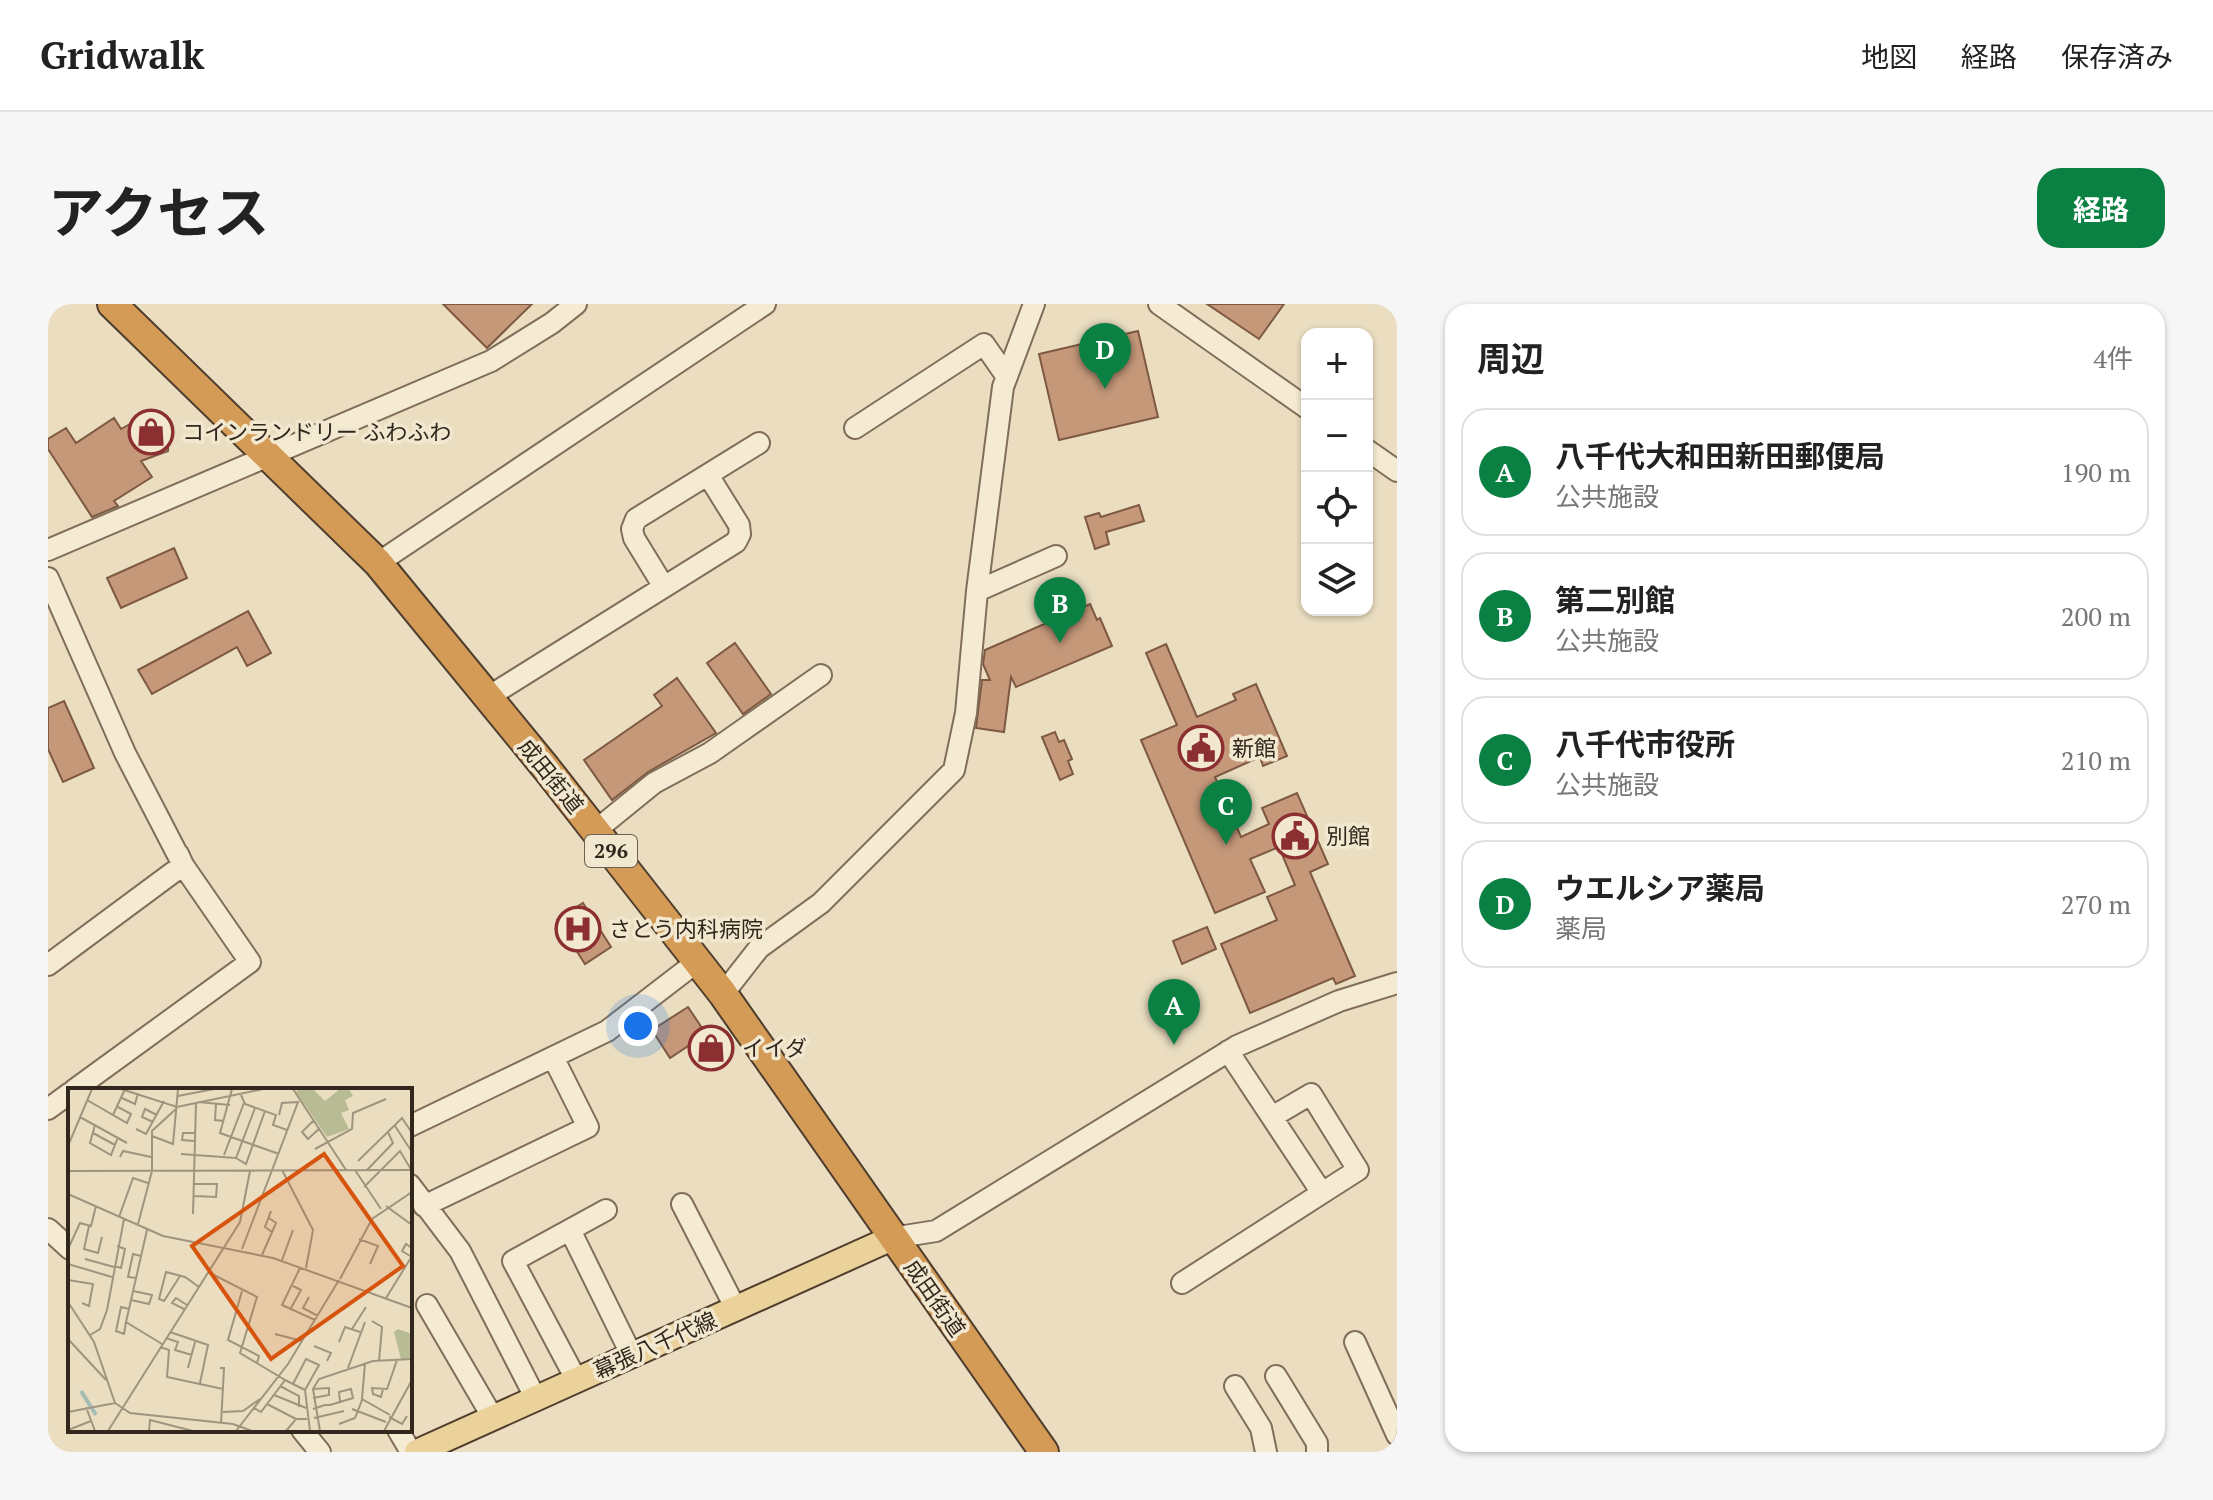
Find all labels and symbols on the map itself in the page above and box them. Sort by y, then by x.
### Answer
pin: D [1079,323,1131,389]
shop icon: コインランドリー ふわふわ [127,408,175,456]
place label: コインランドリー ふわふわ [182,417,451,446]
pin: B [1034,577,1086,643]
public building icon: 新館 [1177,724,1225,772]
street label: 成田街道 [512,732,590,819]
place label: 新館 [1232,733,1276,762]
pin: C [1200,779,1252,845]
public building icon: 別館 [1271,812,1319,860]
place label: 別館 [1326,821,1370,850]
road number: 296 [585,835,637,867]
hospital icon: さとう内科病院 [554,905,602,953]
place label: さとう内科病院 [609,914,763,943]
pin: A [1148,979,1200,1045]
your location [618,1006,658,1046]
shop icon: イイダ [687,1024,735,1072]
place label: イイダ [742,1033,807,1062]
inset map [68,1088,412,1432]
street label: 成田街道 [898,1253,973,1342]
street label: 幕張八千代線 [589,1304,721,1385]

